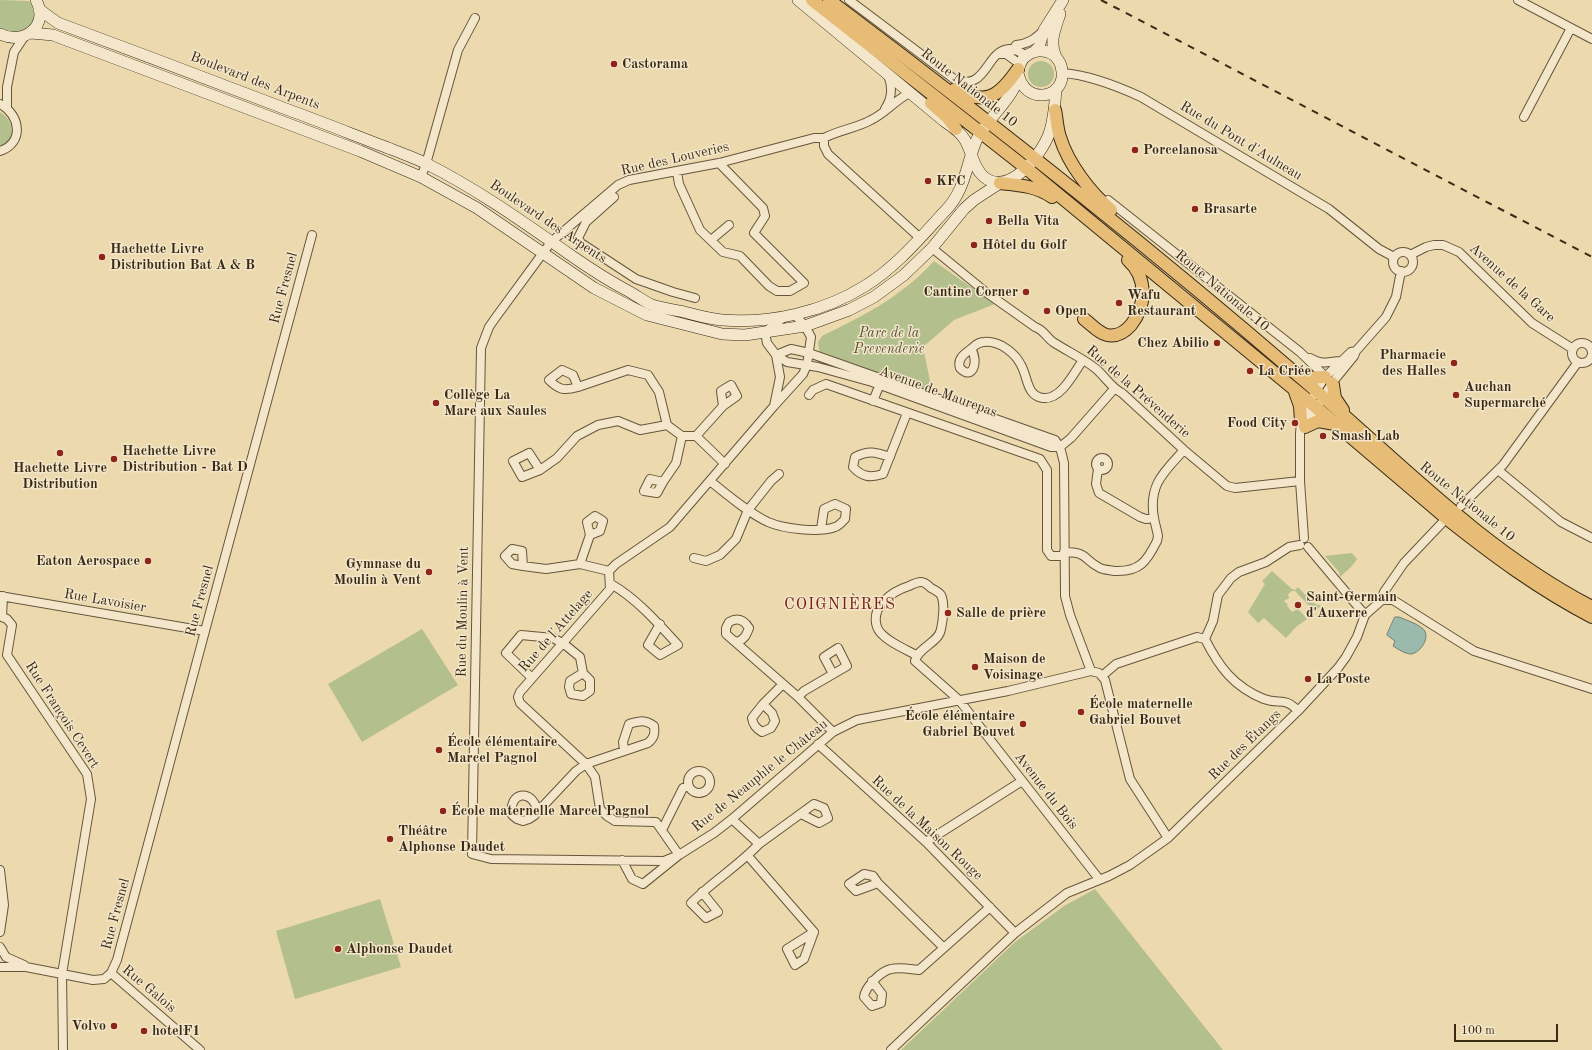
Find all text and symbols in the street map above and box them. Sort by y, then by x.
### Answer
street label: Route Nationale 10 [917,45,1021,131]
street label: Boulevard des Arpents [188,49,322,113]
place label: Castorama [622,56,688,72]
marker: Castorama [609,59,619,69]
street label: Rue du Pont d'Aulneau [1177,98,1305,184]
street label: Rue des Louveries [619,138,731,180]
place label: Porcelanosa [1143,142,1218,158]
marker: Porcelanosa [1130,145,1140,155]
place label: KFC [936,173,965,189]
marker: KFC [923,176,933,186]
street label: Boulevard des Arpents [486,177,610,267]
place label: Brasarte [1203,201,1257,217]
marker: Brasarte [1190,204,1200,214]
place label: Bella Vita [997,213,1059,229]
marker: Bella Vita [984,216,994,226]
place label: Hôtel du Golf [982,237,1066,253]
marker: Hôtel du Golf [969,240,979,250]
street label: Avenue de la Gare [1466,240,1558,326]
place label: Hachette Livre Distribution Bat A & B [110,241,255,274]
street label: Route Nationale 10 [1171,247,1273,335]
street label: Rue Fresnel [266,250,302,326]
marker: Hachette Livre Distribution Bat A & B [97,252,107,262]
place label: Cantine Corner [923,284,1018,300]
marker: Cantine Corner [1021,287,1031,297]
place label: Wafu Restaurant [1127,287,1196,320]
marker: Wafu Restaurant [1114,298,1124,308]
place label: Open [1055,303,1087,319]
marker: Open [1042,306,1052,316]
park label: Parc de la Prevenderie [854,325,924,358]
place label: Chez Abilio [1137,335,1209,351]
marker: Chez Abilio [1212,338,1222,348]
street label: Rue de la Prévenderie [1083,342,1193,442]
place label: Pharmacie des Halles [1380,347,1446,380]
marker: Pharmacie des Halles [1449,358,1459,368]
street label: Avenue de Maurepas [877,363,999,421]
place label: La Criée [1258,363,1311,379]
marker: La Criée [1245,366,1255,376]
place label: Auchan Supermarché [1464,379,1546,412]
place label: Collège La Mare aux Saules [444,387,547,420]
marker: Auchan Supermarché [1451,390,1461,400]
marker: Collège La Mare aux Saules [431,398,441,408]
place label: Food City [1227,415,1287,431]
marker: Food City [1290,418,1300,428]
place label: Smash Lab [1331,428,1400,444]
marker: Smash Lab [1318,431,1328,441]
place label: Hachette Livre Distribution - Bat D [122,443,248,476]
marker: Hachette Livre Distribution [55,448,65,458]
marker: Hachette Livre Distribution - Bat D [109,454,119,464]
street label: Route Nationale 10 [1416,458,1518,546]
place label: Hachette Livre Distribution [13,460,107,492]
street label: Rue du Moulin à Vent [453,546,473,678]
place label: Eaton Aerospace [36,553,140,569]
marker: Eaton Aerospace [143,556,153,566]
place label: Gymnase du Moulin à Vent [334,556,421,588]
street label: Rue Fresnel [182,563,218,639]
marker: Gymnase du Moulin à Vent [424,567,434,577]
street label: Rue Lavoisier [63,586,147,616]
street label: Rue de l'Attelage [515,586,597,676]
place label: Saint-Germain d'Auxerre [1306,589,1397,622]
district label: COIGNIÈRES [784,595,896,615]
marker: Saint-Germain d'Auxerre [1293,600,1303,610]
place label: Salle de prière [956,605,1046,621]
marker: Salle de prière [943,608,953,618]
place label: Maison de Voisinage [983,651,1046,684]
street label: Rue François Cevert [21,658,103,772]
marker: Maison de Voisinage [970,662,980,672]
place label: La Poste [1316,671,1370,687]
marker: La Poste [1303,674,1313,684]
place label: École maternelle Gabriel Bouvet [1089,696,1193,728]
street label: Rue des Étangs [1205,706,1285,784]
marker: École maternelle Gabriel Bouvet [1076,707,1086,717]
place label: École élémentaire Gabriel Bouvet [905,708,1015,740]
street label: Rue de Neauphle le Château [689,716,831,836]
marker: École élémentaire Gabriel Bouvet [1018,719,1028,729]
place label: École élémentaire Marcel Pagnol [447,734,557,766]
marker: École élémentaire Marcel Pagnol [434,745,444,755]
street label: Avenue du Bois [1011,749,1081,833]
street label: Rue de la Maison Rouge [868,772,986,884]
place label: École maternelle Marcel Pagnol [451,803,649,819]
marker: École maternelle Marcel Pagnol [438,806,448,816]
place label: Théâtre Alphonse Daudet [398,823,505,856]
marker: Théâtre Alphonse Daudet [385,834,395,844]
street label: Rue Fresnel [98,876,134,952]
place label: Alphonse Daudet [346,941,453,957]
marker: Alphonse Daudet [333,944,343,954]
street label: Rue Galois [119,962,179,1016]
scale bar [1456,1016,1560,1042]
place label: Volvo [71,1018,106,1034]
marker: Volvo [109,1021,119,1031]
place label: hotelF1 [152,1023,200,1039]
text: 100 m [1461,1025,1495,1037]
marker: hotelF1 [139,1026,149,1036]

